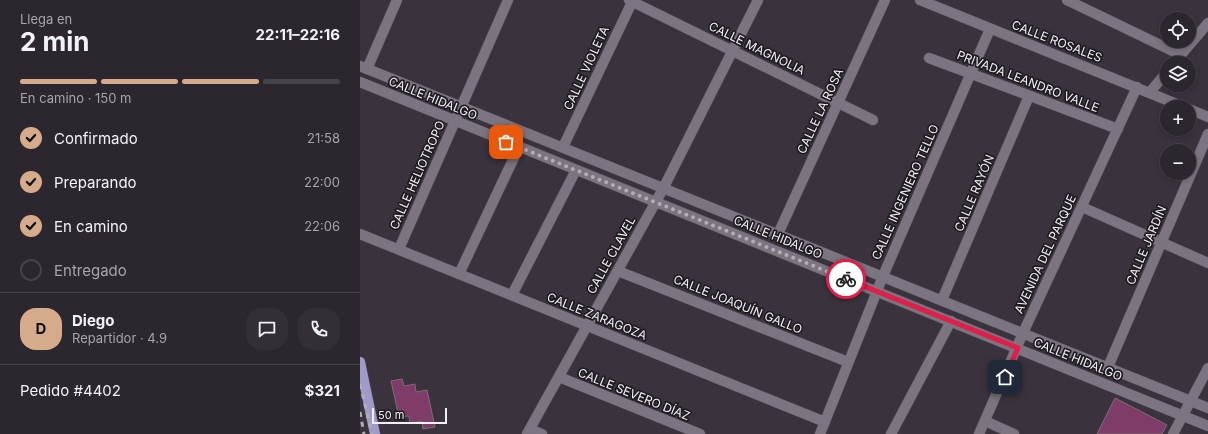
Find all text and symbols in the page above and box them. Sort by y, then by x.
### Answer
text: Llega en [20,11,72,27]
map controls [1160,12,1196,180]
button: locate [1160,12,1196,48]
street label: CALLE ROSALES [1010,17,1105,65]
street label: CALLE MAGNOLIA [706,18,808,78]
street label: CALLE VIOLETA [560,24,612,112]
text: 22:11–22:16 [256,25,340,44]
text: 2 min [20,26,90,57]
street label: PRIVADA LEANDRO VALLE [955,47,1101,115]
button: layers [1160,56,1196,92]
street label: CALLE LA ROSA [794,66,846,156]
street label: CALLE HIDALGO [387,73,479,123]
text: En camino · 150 m [20,90,132,106]
button: + [1160,100,1196,136]
street label: CALLE HELIOTROPO [386,118,448,232]
street label: CALLE INGENIERO TELLO [868,122,942,262]
pin [489,125,523,159]
icon: check [20,127,42,149]
text: Confirmado [54,129,138,148]
text: 21:58 [307,130,340,146]
icon: bag [495,131,517,153]
button: − [1160,144,1196,180]
street label: CALLE RAYÓN [951,152,997,234]
icon: check [20,171,42,193]
text: Preparando [54,173,137,192]
text: 22:00 [304,174,340,190]
street label: AVENIDA DEL PARQUE [1011,192,1079,316]
street label: CALLE JARDÍN [1123,203,1169,287]
street label: CALLE HIDALGO [732,212,824,262]
street label: CALLE CLAVEL [584,213,639,296]
icon: check [20,215,42,237]
text: En camino [54,217,128,236]
text: 22:06 [304,218,340,234]
courier [826,259,866,299]
text: Entregado [54,261,127,280]
icon: bike [835,268,857,290]
street label: CALLE JOAQUÍN GALLO [671,271,805,337]
street label: CALLE ZARAGOZA [545,289,649,343]
button: chat [246,308,288,350]
button: phone [298,308,340,350]
text: Diego [72,311,115,330]
text: D [36,319,46,338]
text: Repartidor · 4.9 [72,330,167,346]
street label: CALLE HIDALGO [1032,334,1124,384]
pin [988,360,1022,394]
street label: CALLE SEVERO DÍAZ [576,365,692,423]
icon: home [994,366,1016,388]
text: Pedido #4402 [20,381,121,400]
text: $321 [305,381,340,400]
scale bar [372,406,447,425]
text: 50 m [378,408,404,422]

